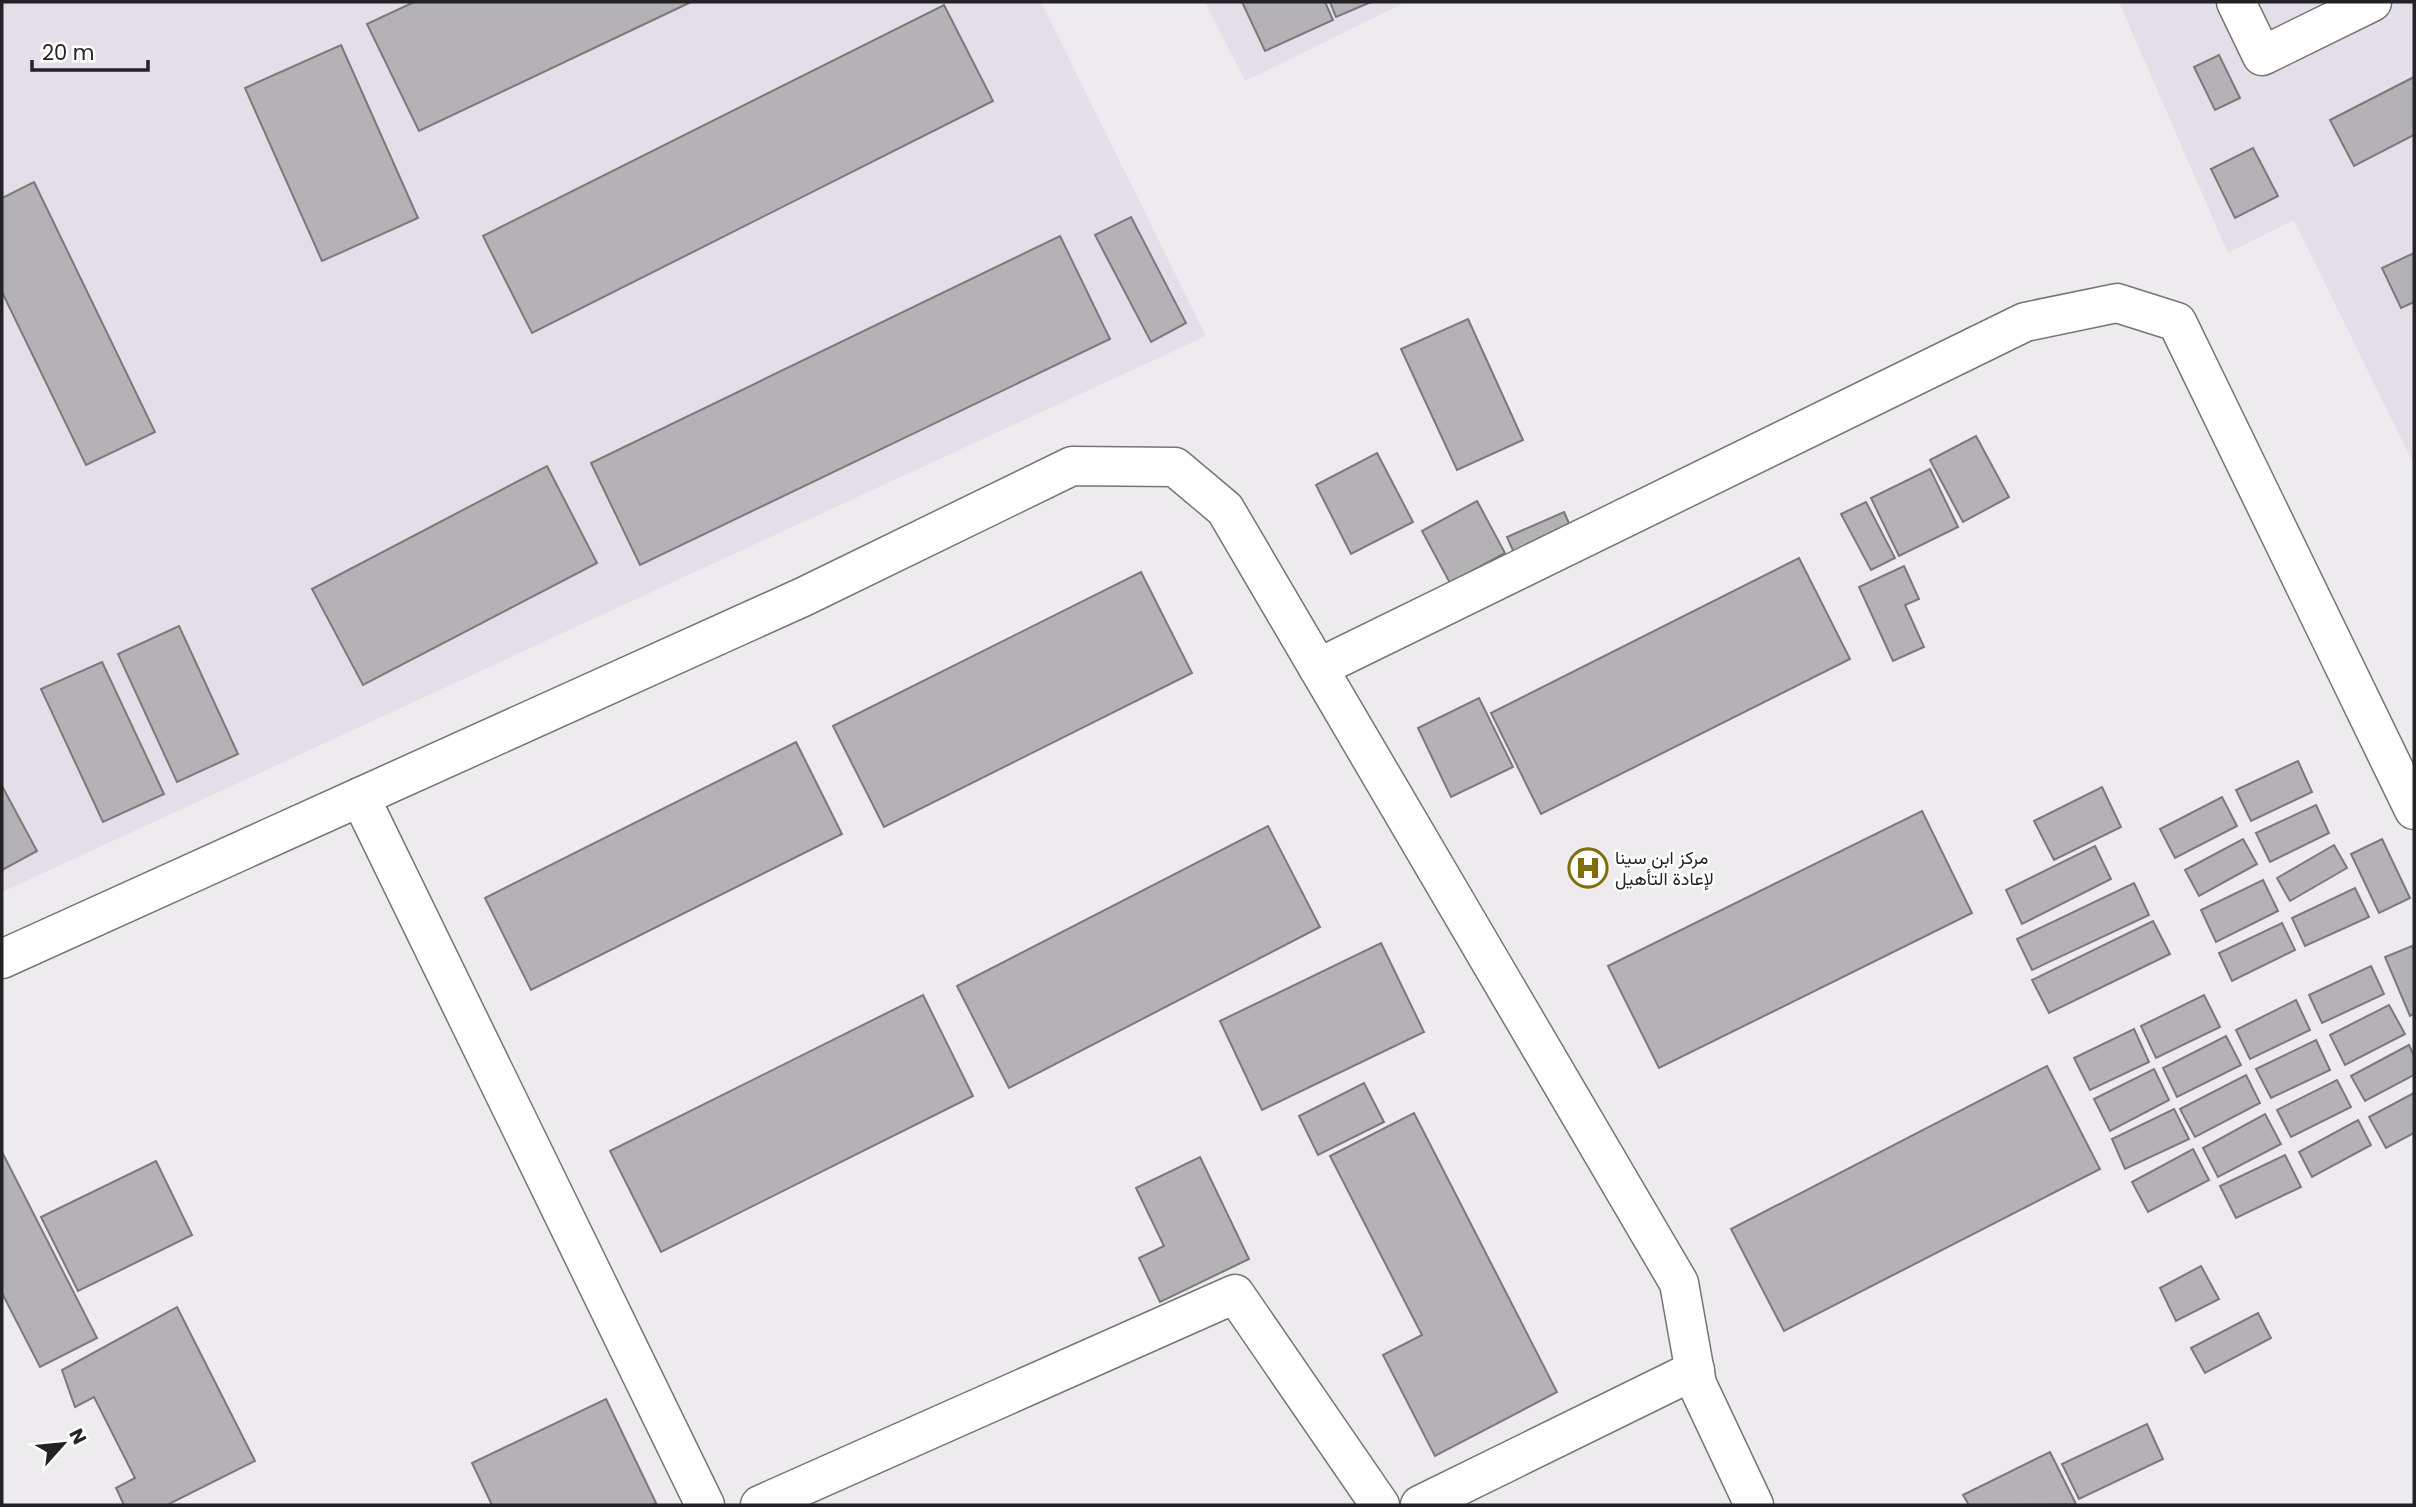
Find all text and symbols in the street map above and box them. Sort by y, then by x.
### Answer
scale bar [32,28,147,72]
text: 20 m [42,38,95,67]
place label: مركز ابن سينا لإعادة التأهيل [1615,845,1714,891]
hospital icon: مركز ابن سينا لإعادة التأهيل [1567,847,1609,889]
north arrow [28,1409,98,1479]
text: N [62,1424,93,1449]

